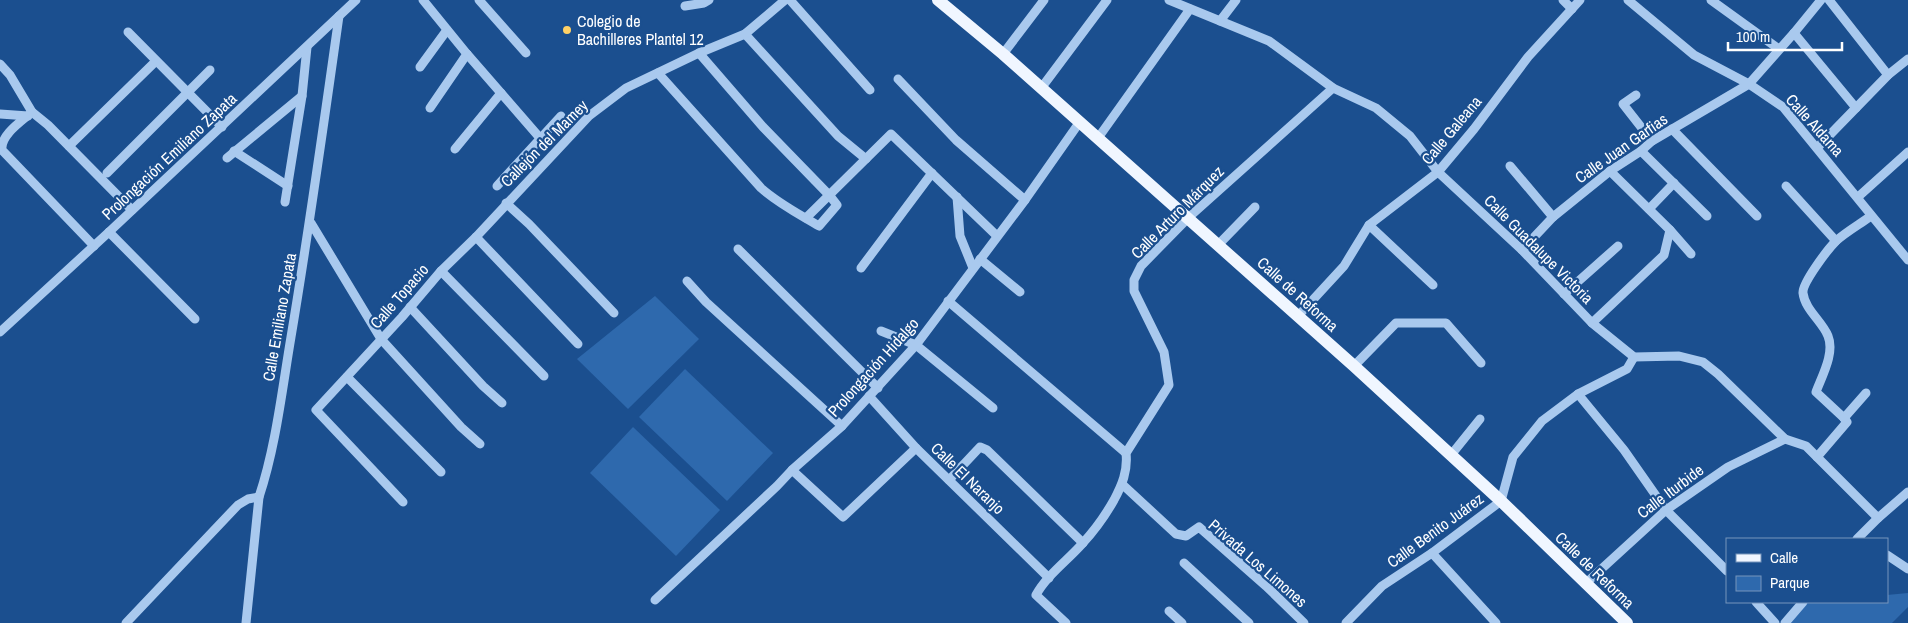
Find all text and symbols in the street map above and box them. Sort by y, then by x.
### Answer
place label: Colegio de Bachilleres Plantel 12 [577,10,704,50]
scale bar [1728,20,1842,52]
marker: Colegio de Bachilleres Plantel 12 [561,24,573,36]
text: 100 m [1736,26,1770,47]
street label: Prolongación Emiliano Zapata [97,87,242,224]
street label: Calle Aldama [1781,89,1850,162]
street label: Calle Galeana [1416,91,1487,169]
street label: Callejón del Mamey [495,94,593,192]
street label: Calle Juan Garfias [1570,108,1672,188]
street label: Calle Arturo Márquez [1126,160,1229,263]
street label: Calle Guadalupe Victoria [1479,189,1599,309]
street label: Calle Emiliano Zapata [257,250,301,383]
street label: Calle de Reforma [1253,252,1344,337]
street label: Calle Topacio [365,259,433,333]
street label: Prolongación Hidalgo [823,313,923,421]
street label: Calle El Naranjo [926,437,1010,519]
street label: Calle Iturbide [1632,459,1708,523]
street label: Calle Benito Juárez [1382,487,1488,573]
street label: Privada Los Limones [1204,514,1312,612]
street label: Calle de Reforma [1551,527,1640,614]
legend [1726,538,1888,603]
text: Calle [1770,547,1798,568]
text: Parque [1770,572,1810,593]

